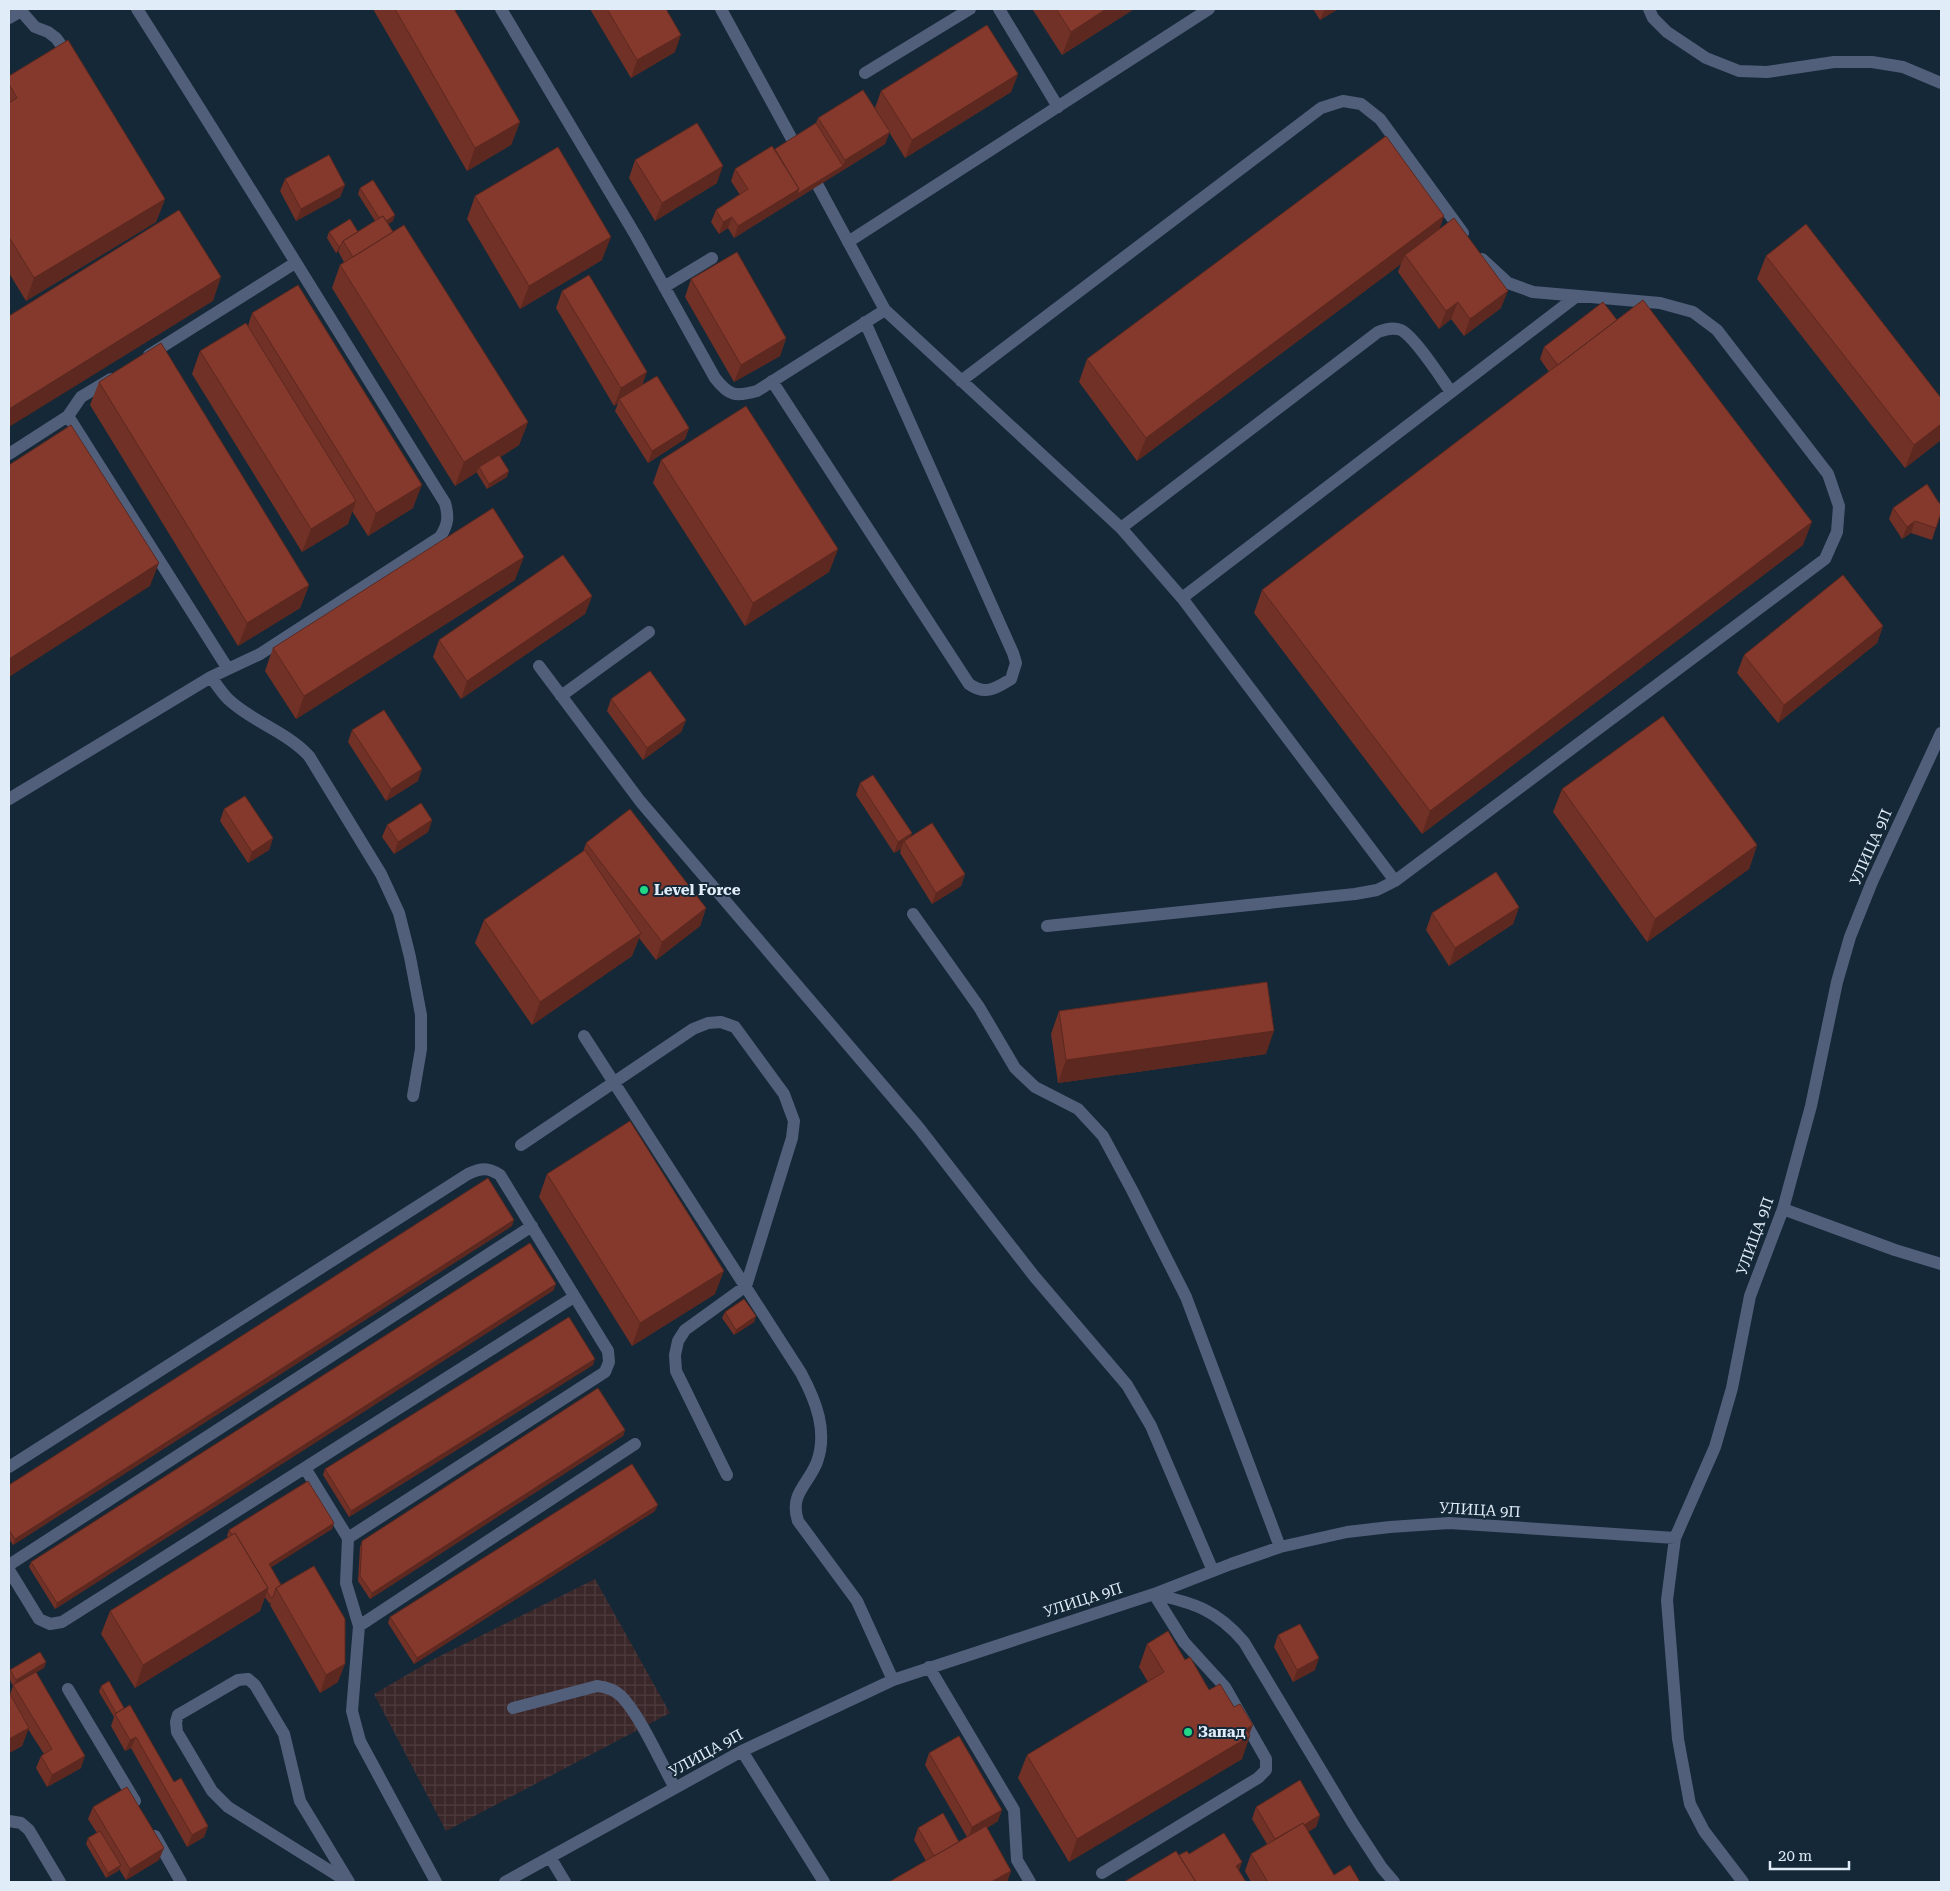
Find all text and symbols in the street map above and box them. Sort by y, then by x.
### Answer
street label: УЛИЦА 9П [1846,806,1896,888]
place label: Level Force [654,881,741,899]
marker: Level Force [638,884,650,896]
street label: УЛИЦА 9П [1733,1195,1777,1277]
street label: УЛИЦА 9П [1439,1499,1521,1521]
street label: УЛИЦА 9П [1042,1579,1124,1621]
place label: Запад [1198,1723,1246,1741]
street label: УЛИЦА 9П [666,1725,746,1781]
marker: Запад [1182,1726,1194,1738]
scale bar [1770,1838,1849,1870]
text: 20 m [1778,1847,1813,1865]

